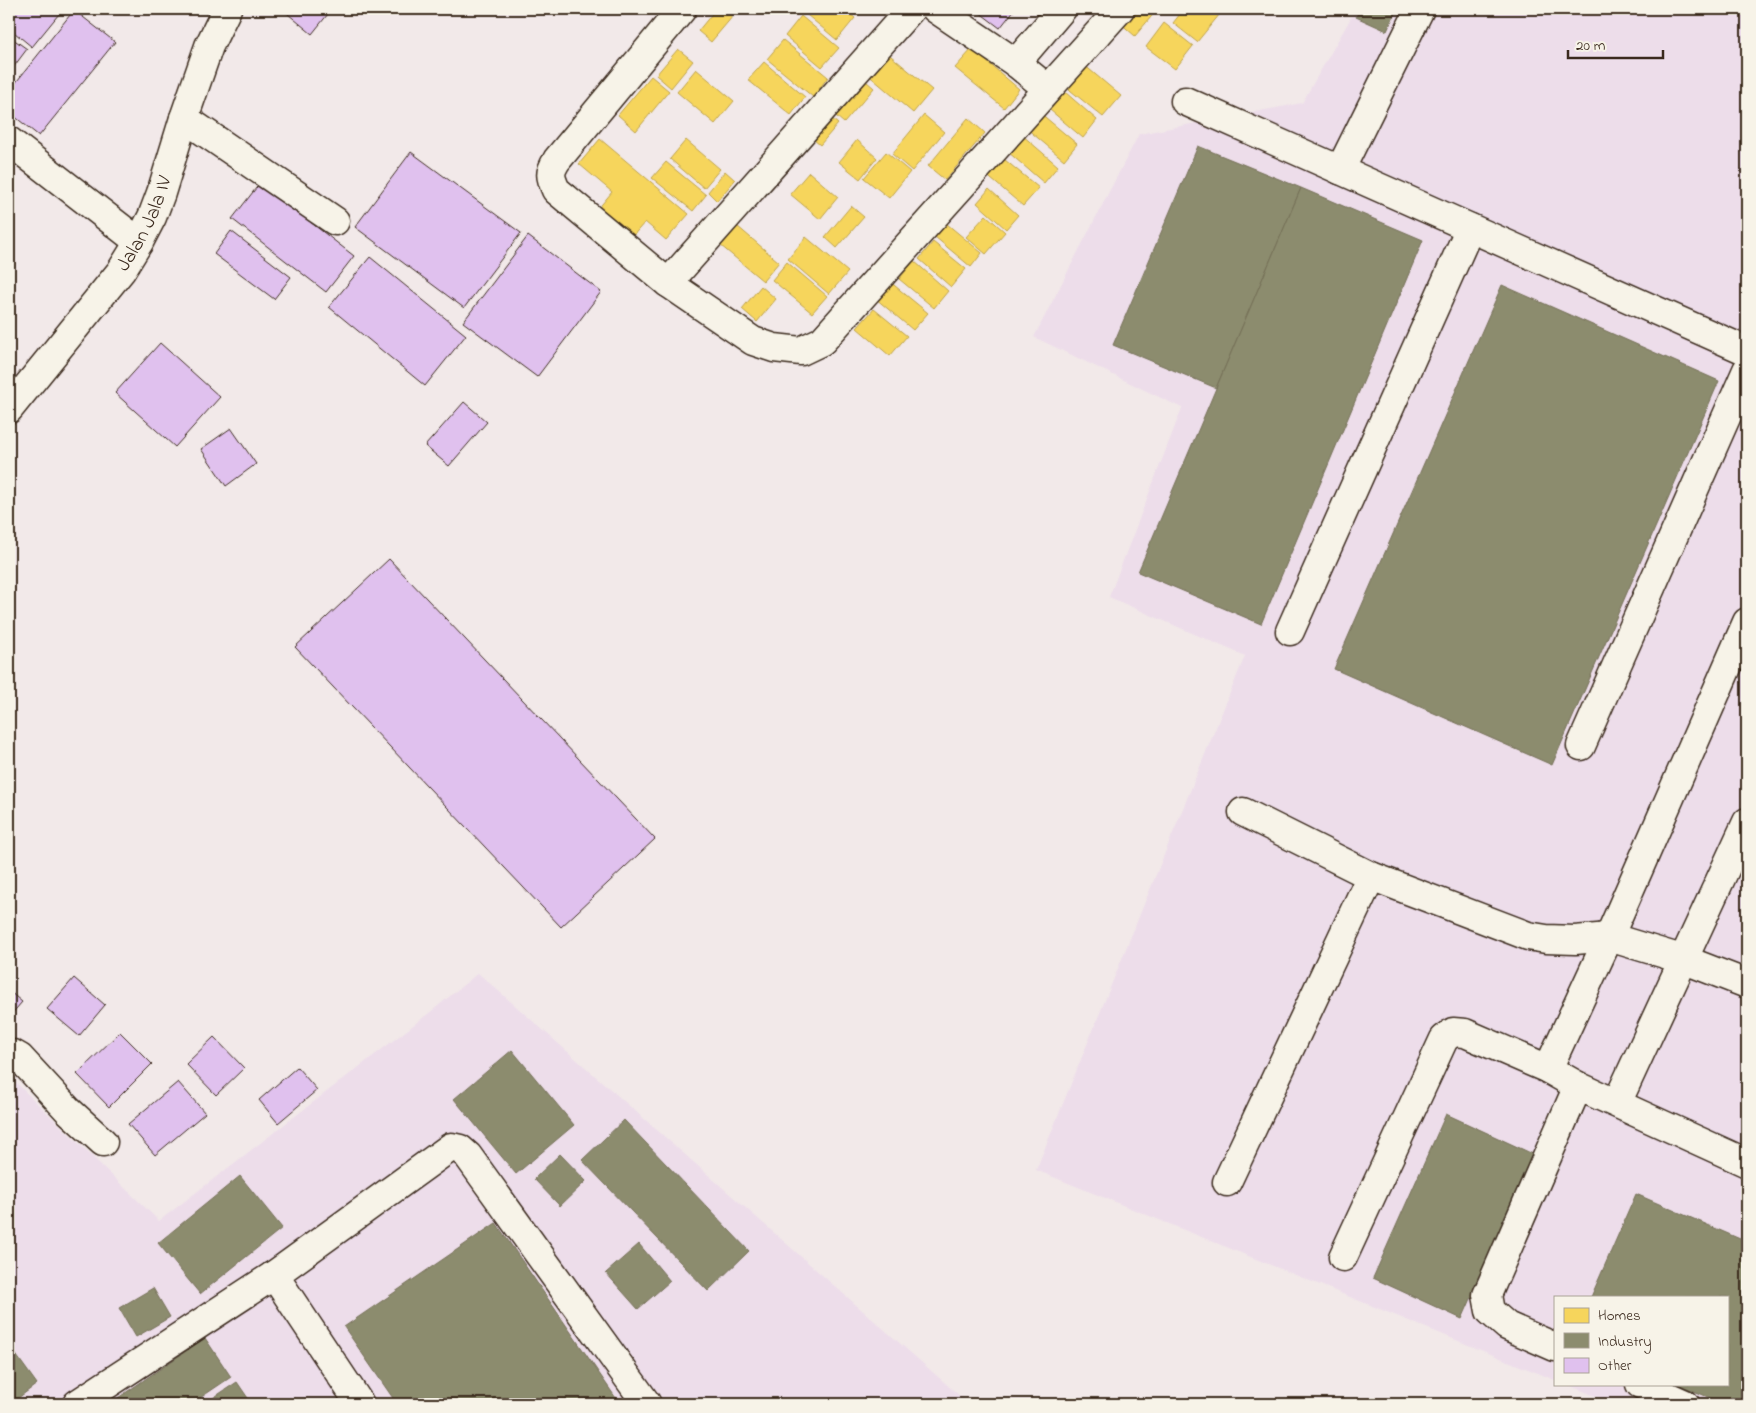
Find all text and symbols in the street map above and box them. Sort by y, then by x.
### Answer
scale bar [1568,28,1664,60]
text: 20 m [1576,35,1606,57]
street label: Jalan Jala IV [109,172,180,277]
legend [1554,1296,1728,1386]
text: Homes [1598,1305,1641,1327]
text: Industry [1598,1331,1652,1354]
text: Other [1598,1355,1632,1377]

